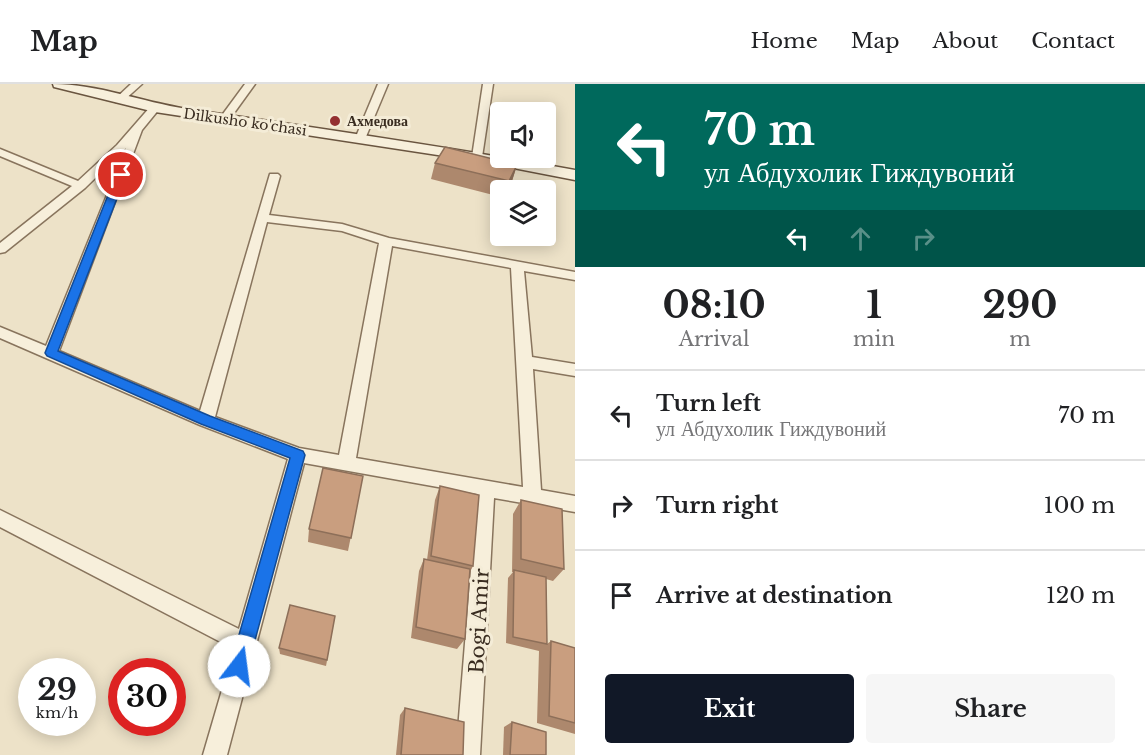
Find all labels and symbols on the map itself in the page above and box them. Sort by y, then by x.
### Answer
street label: Dilkusho ko'chasi [182,104,308,140]
place label: Ахмедова [347,112,408,130]
marker: Ахмедова [328,114,342,128]
pin [95,149,146,200]
street label: Bogi Amir [464,567,494,674]
position arrow [207,634,271,698]
speed limit sign: 30 [108,658,186,736]

